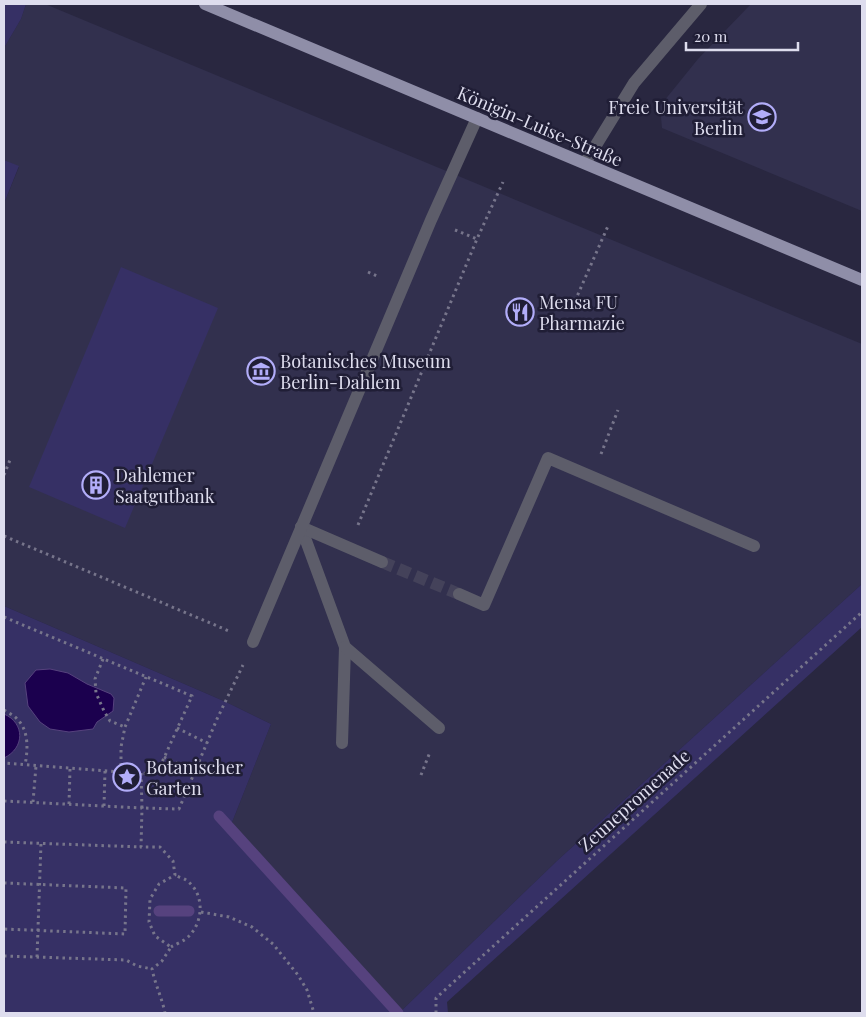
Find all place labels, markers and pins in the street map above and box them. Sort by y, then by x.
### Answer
place label: Freie Universität Berlin [608,95,744,140]
school or university icon: Freie Universität Berlin [747,102,777,132]
place label: Mensa FU Pharmazie [539,290,625,335]
restaurant icon: Mensa FU Pharmazie [505,297,535,327]
place label: Botanisches Museum Berlin-Dahlem [280,349,451,394]
museum icon: Botanisches Museum Berlin-Dahlem [246,356,276,386]
place label: Dahlemer Saatgutbank [115,463,215,508]
building icon: Dahlemer Saatgutbank [81,470,111,500]
place label: Botanischer Garten [146,755,243,800]
place icon: Botanischer Garten [112,762,142,792]

